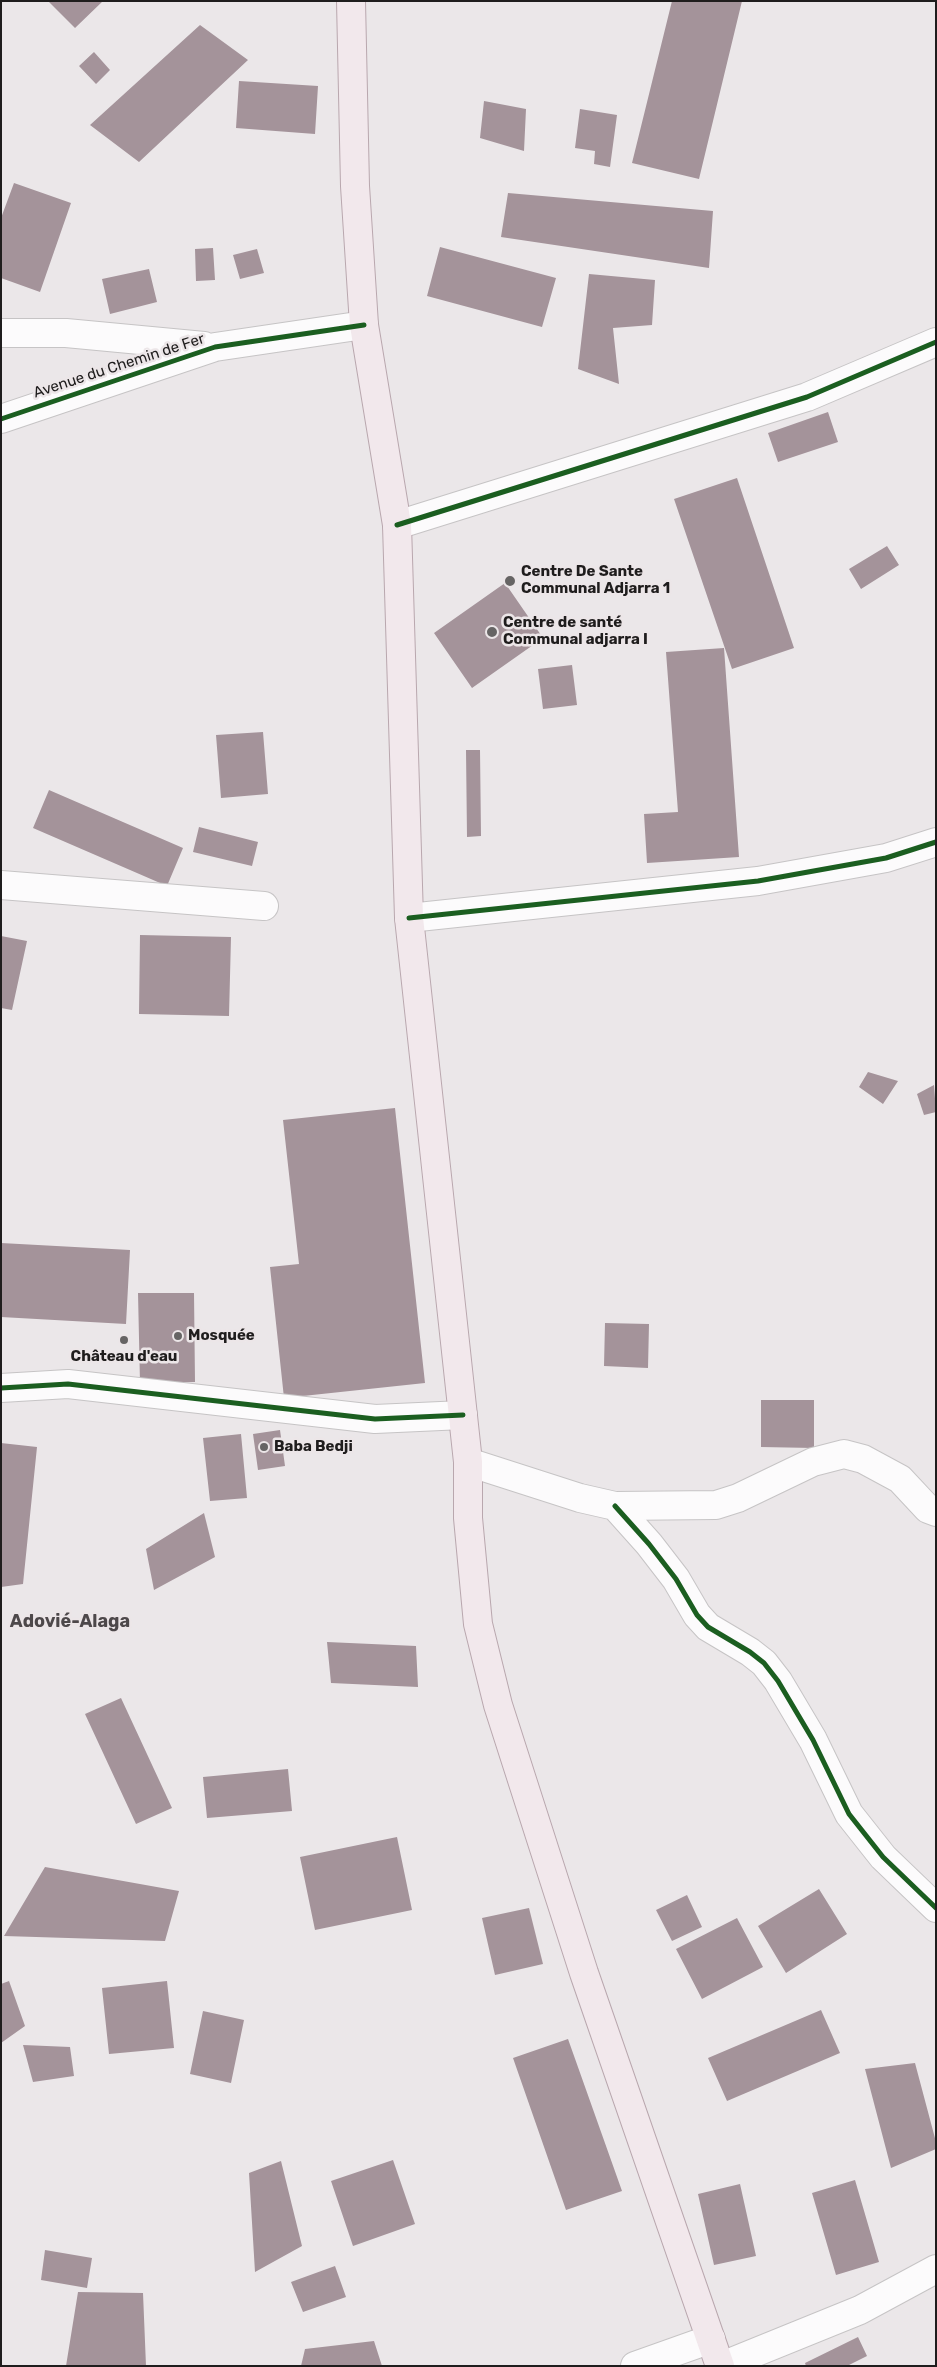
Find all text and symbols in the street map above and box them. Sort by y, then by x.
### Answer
street label: Avenue du Chemin de Fer [31,330,207,402]
place label: Centre De Sante Communal Adjarra 1 [521,563,670,598]
marker: Centre De Sante Communal Adjarra 1 [503,574,517,588]
place label: Centre de santé Communal adjarra I [503,614,648,649]
marker: Centre de santé Communal adjarra I [485,625,499,639]
place label: Mosquée [188,1327,255,1345]
marker: Mosquée [172,1330,184,1342]
marker: Château d'eau [118,1334,130,1346]
place label: Château d'eau [71,1348,177,1366]
place label: Baba Bedji [274,1438,353,1456]
marker: Baba Bedji [258,1441,270,1453]
district label: Adovié-Alaga [10,1611,130,1633]

